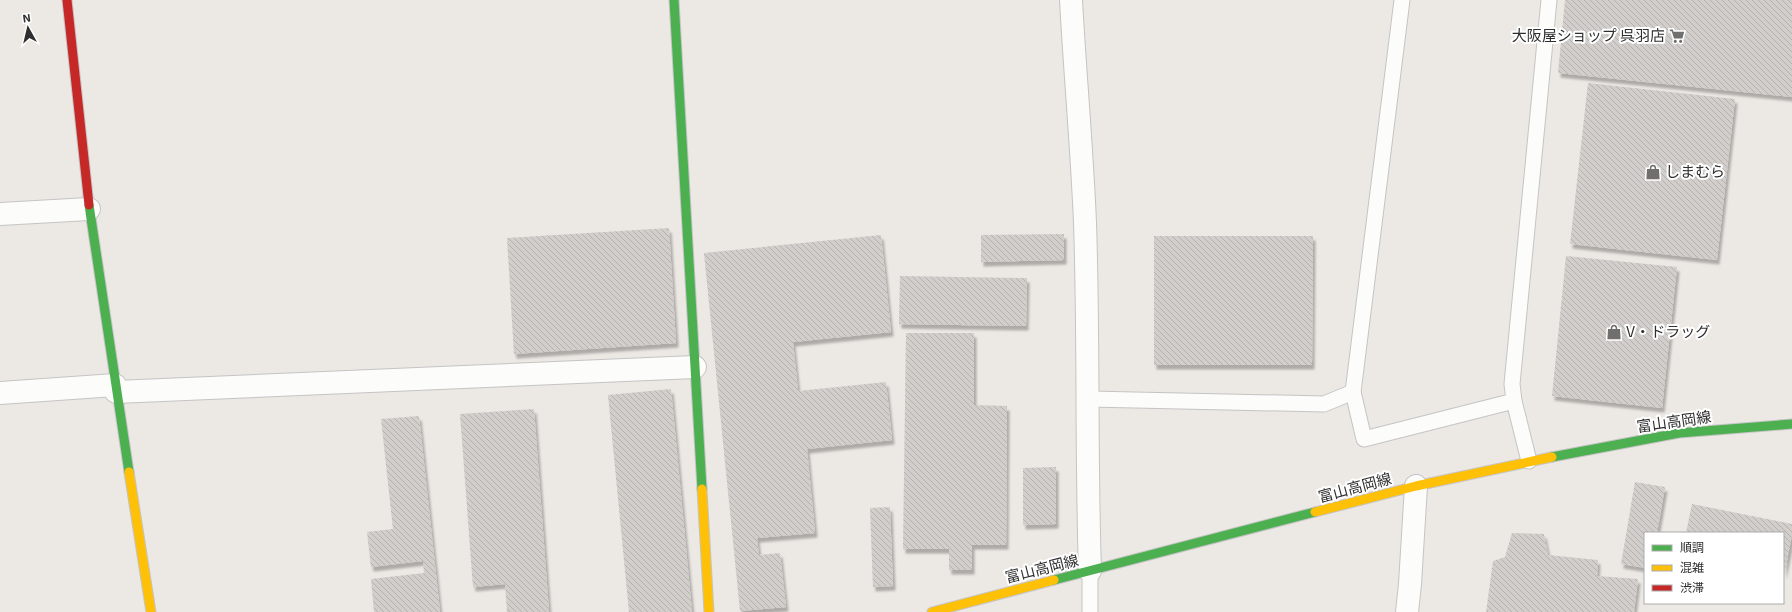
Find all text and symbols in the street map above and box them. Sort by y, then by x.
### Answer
north arrow [8,8,48,48]
text: N [22,11,31,25]
place label: 大阪屋ショップ 呉羽店 [1512,26,1665,44]
supermarket icon: 大阪屋ショップ 呉羽店 [1668,27,1686,45]
place label: しまむら [1665,162,1725,180]
shop icon: しまむら [1644,163,1662,181]
place label: V・ドラッグ [1626,322,1710,340]
shop icon: V・ドラッグ [1605,323,1623,341]
street label: 富山高岡線 [1635,407,1712,435]
street label: 富山高岡線 [1316,469,1393,505]
legend [1644,532,1784,604]
text: 順調 [1680,540,1704,554]
street label: 富山高岡線 [1003,550,1080,586]
text: 混雑 [1680,560,1704,574]
text: 渋滞 [1680,580,1704,594]

